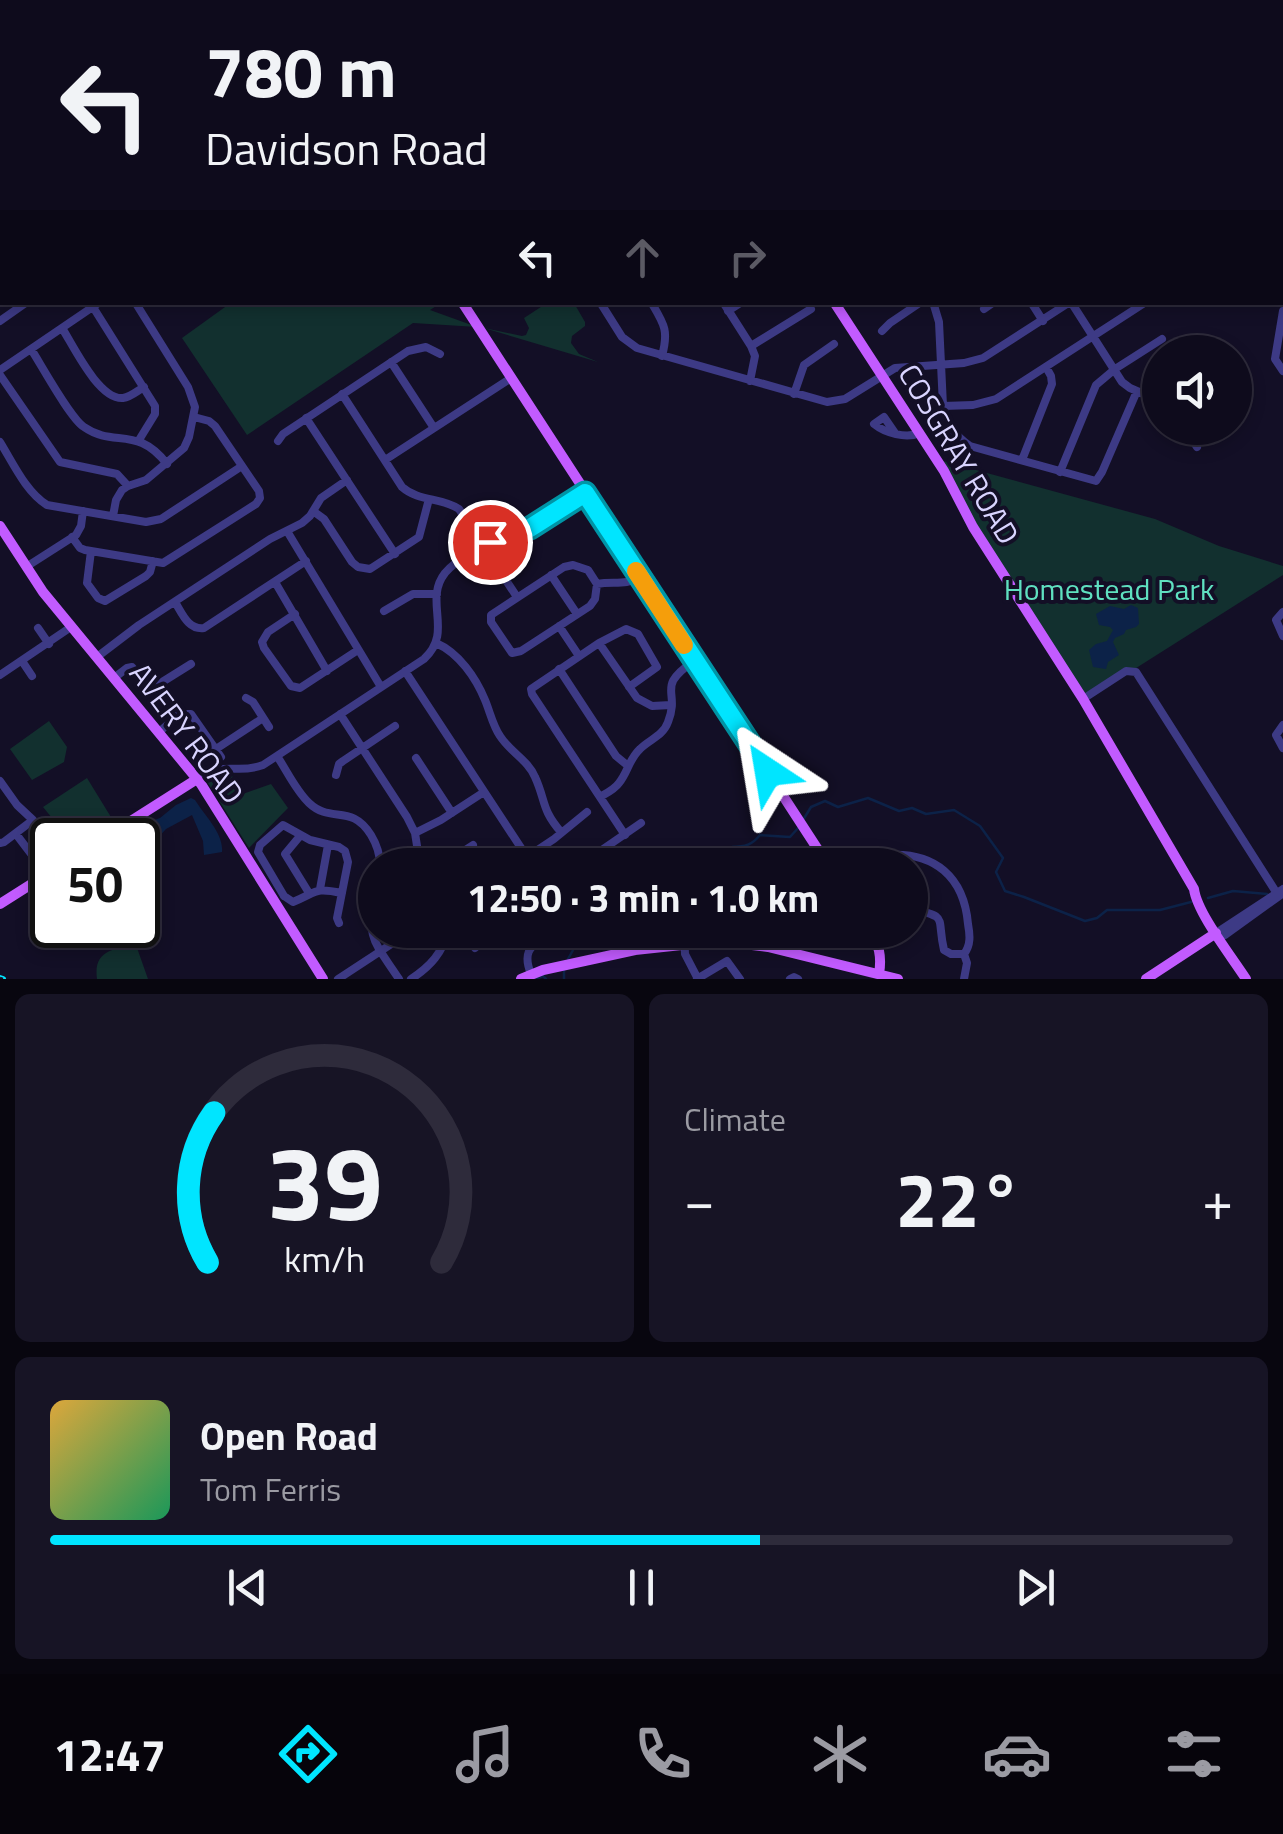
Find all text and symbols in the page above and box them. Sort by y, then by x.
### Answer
text: 780 m [205,18,397,124]
icon: left [40,40,170,170]
text: Davidson Road [205,114,488,182]
icon: left [510,230,565,285]
icon: ahead [615,230,670,285]
icon: right [720,230,775,285]
map controls [1142,335,1252,445]
button: sound [1142,335,1252,445]
street label: COSGRAY ROAD [887,355,1031,553]
pin [448,500,533,585]
icon: arrive [463,515,518,570]
park label: Homestead Park [1004,566,1214,612]
street label: AVERY ROAD [118,653,256,813]
position arrow [716,720,820,824]
speed limit sign: 50 [30,818,160,948]
text: 12:50 · 3 min · 1.0 km [467,869,819,927]
text: Climate [684,1095,786,1143]
text: 39 [266,1102,383,1260]
text: 22° [895,1142,1022,1256]
text: − [684,1158,715,1241]
text: + [1202,1158,1233,1241]
text: km/h [284,1231,365,1286]
text: Open Road [200,1407,378,1465]
text: Tom Ferris [200,1465,341,1513]
icon: previous [220,1560,275,1615]
icon: pause [614,1560,669,1615]
icon: next [1008,1560,1063,1615]
icon: directions [273,1719,343,1789]
icon: music [450,1719,520,1789]
icon: phone [628,1719,698,1789]
icon: climate [805,1719,875,1789]
icon: car [982,1719,1052,1789]
icon: filters [1159,1719,1229,1789]
text: 12:47 [54,1720,166,1788]

